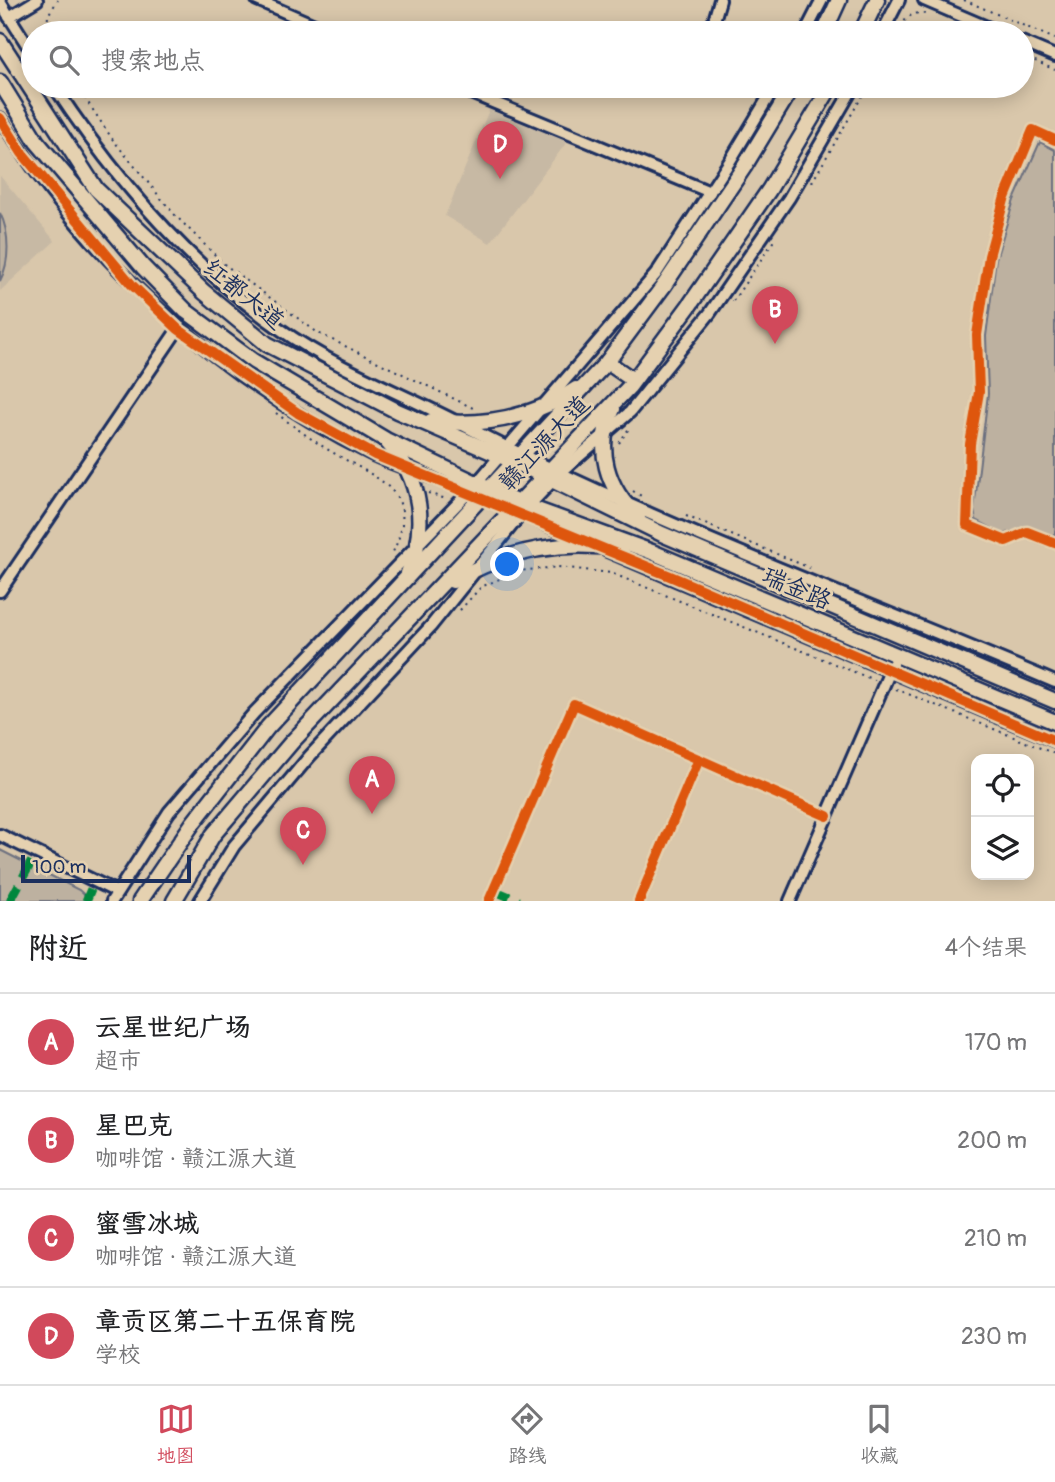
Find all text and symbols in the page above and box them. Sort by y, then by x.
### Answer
search box [21,21,1034,98]
icon: search [45,41,83,79]
text: 搜索地点 [101,45,205,77]
pin: D [477,121,523,179]
street label: 红都大道 [197,253,290,336]
pin: B [752,286,798,344]
street label: 赣江源大道 [493,390,596,497]
your location [490,547,524,581]
street label: 瑞金路 [758,561,836,616]
map controls [971,754,1034,880]
button: locate [971,754,1034,817]
pin: A [349,756,395,814]
pin: C [280,807,326,865]
button: layers [971,817,1034,880]
scale bar [21,852,191,884]
text: 100 m [32,855,86,879]
text: 附近 [28,930,88,967]
text: 4个结果 [945,933,1027,962]
text: 云星世纪广场 [95,1012,251,1044]
text: A [44,1028,58,1057]
text: 170 m [965,1028,1027,1057]
text: 超市 [95,1046,141,1075]
text: 星巴克 [95,1110,173,1142]
text: B [44,1126,58,1155]
text: 200 m [957,1126,1027,1155]
text: 咖啡馆 · 赣江源大道 [95,1144,296,1173]
text: 蜜雪冰城 [95,1208,199,1240]
text: C [44,1224,58,1253]
text: 210 m [964,1224,1027,1253]
text: 咖啡馆 · 赣江源大道 [95,1242,296,1271]
text: 章贡区第二十五保育院 [95,1306,355,1338]
text: D [44,1322,58,1351]
text: 230 m [961,1322,1027,1351]
text: 学校 [95,1340,141,1369]
tab: 地图 [157,1400,195,1468]
tab: 路线 [508,1400,546,1468]
tab: 收藏 [860,1400,898,1468]

